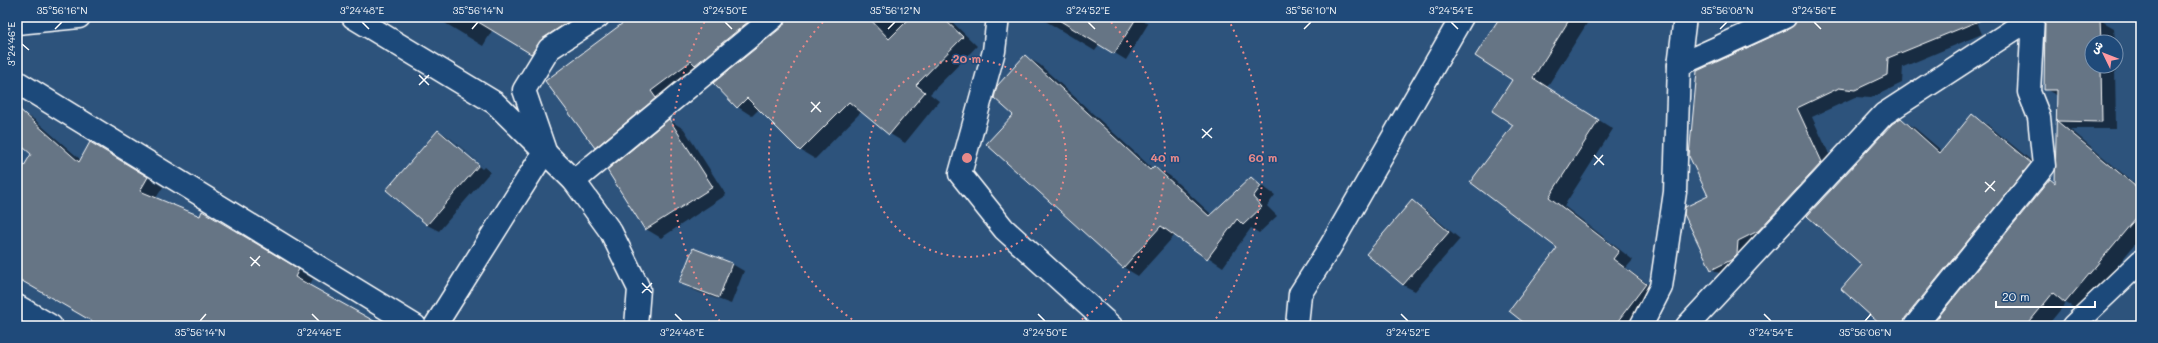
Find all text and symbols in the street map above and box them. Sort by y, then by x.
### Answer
text: 35°56'16"N [36,3,88,17]
text: 3°24'48"E [340,3,385,17]
text: 35°56'14"N [453,3,503,17]
text: 3°24'50"E [703,3,748,17]
text: 35°56'12"N [870,3,920,17]
text: 3°24'52"E [1066,3,1110,17]
text: 35°56'10"N [1285,3,1337,17]
text: 3°24'54"E [1429,3,1473,17]
text: 35°56'08"N [1701,3,1753,17]
text: 3°24'56"E [1792,3,1837,17]
text: 3°24'46"E [4,21,18,66]
north arrow [2084,34,2124,74]
text: ش [2087,37,2106,56]
text: 20 m [953,50,981,66]
text: 40 m [1150,149,1180,165]
text: 60 m [1249,149,1277,165]
centre of rings [960,151,974,165]
scale bar [1996,283,2095,309]
text: 20 m [2002,288,2030,304]
text: 35°56'14"N [175,325,225,339]
text: 3°24'46"E [297,325,342,339]
text: 3°24'48"E [660,325,705,339]
text: 3°24'50"E [1023,325,1068,339]
text: 3°24'52"E [1386,325,1430,339]
text: 3°24'54"E [1749,325,1793,339]
text: 35°56'06"N [1839,325,1891,339]

